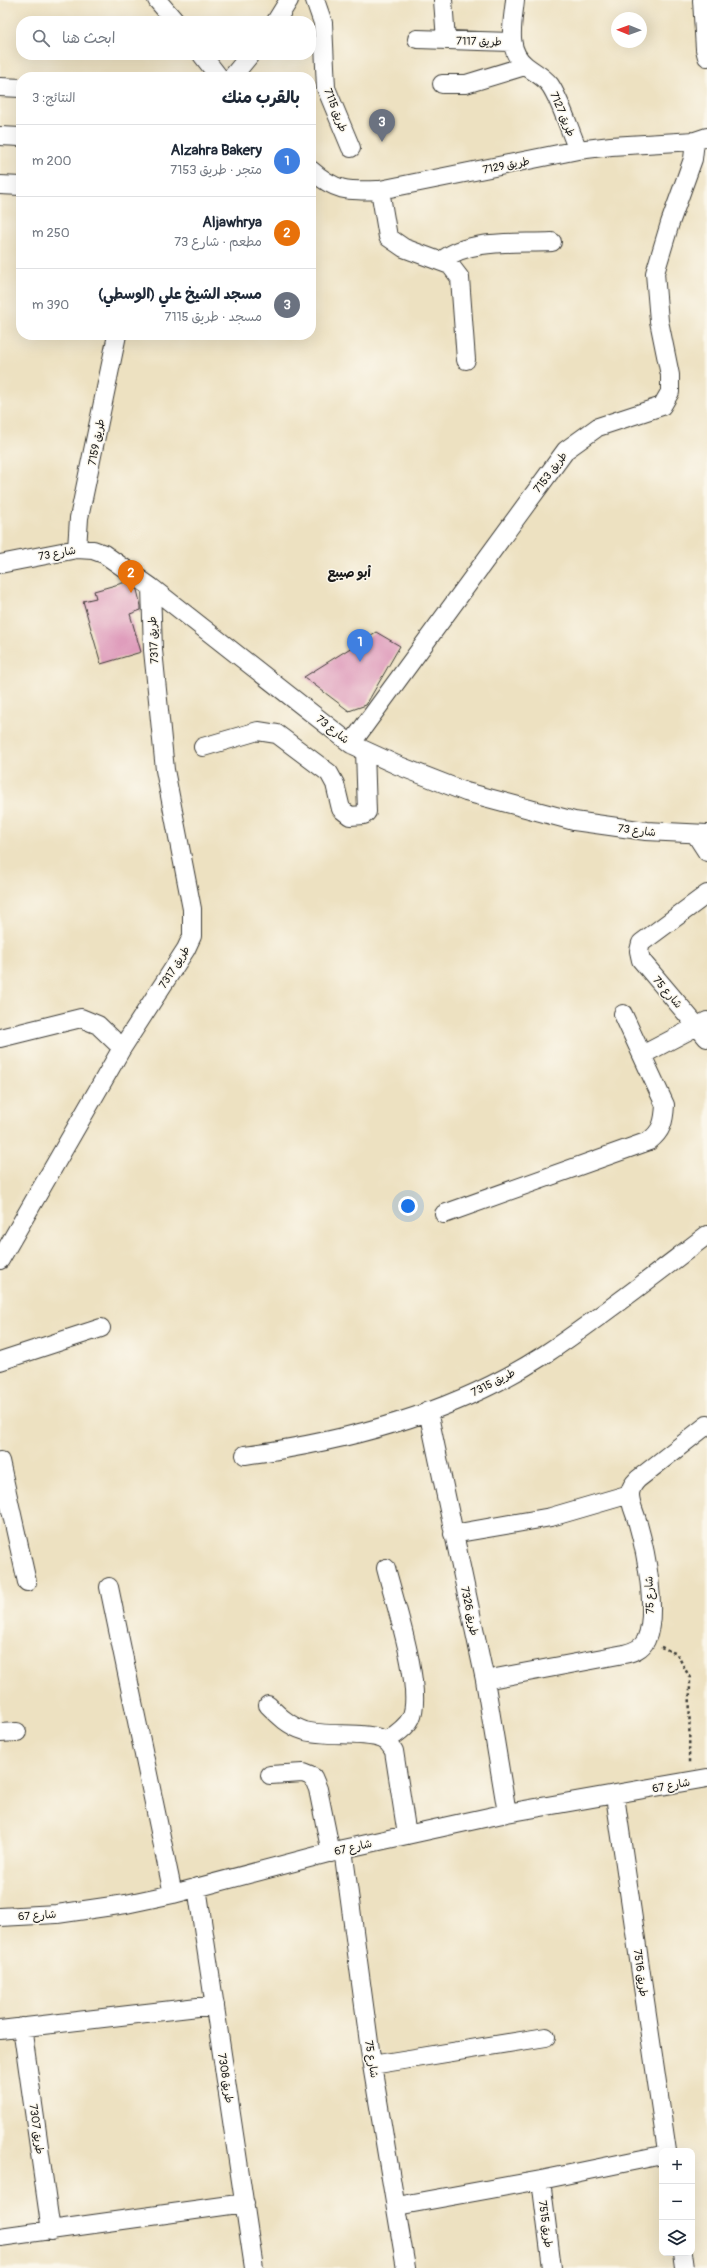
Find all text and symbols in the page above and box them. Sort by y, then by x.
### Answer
north arrow [611,12,647,48]
search box [16,16,316,60]
icon: search [30,27,52,49]
text: ابحث هنا [62,29,115,48]
street label: طريق 7117 [456,35,502,48]
street label: طريق 7115 [321,86,350,134]
text: بالقرب منك [222,87,300,108]
text: النتائج: 3 [32,90,76,106]
street label: طريق 7127 [547,90,578,139]
pin: 3 [369,109,395,142]
text: Alzahra Bakery [170,141,262,160]
text: 200 m [32,153,71,169]
text: 1 [284,153,290,169]
street label: طريق 7129 [482,155,531,176]
text: متجر · طريق 7153 [170,162,262,178]
text: Aljawhrya [202,213,262,232]
text: 250 m [32,225,70,241]
text: 2 [283,225,291,241]
text: مطعم · شارع 73 [174,234,262,250]
text: مسجد الشيخ علي (الوسطي) [98,285,262,304]
text: 390 m [32,297,69,313]
text: 3 [283,297,291,313]
text: مسجد · طريق 7115 [165,309,262,325]
street label: طريق 7159 [86,418,107,467]
street label: طريق 7153 [531,449,570,495]
street label: شارع 73 [37,544,77,565]
pin: 2 [118,560,144,593]
district label: أبو صيبع [327,564,371,582]
street label: طريق 7317 [146,616,161,664]
pin: 1 [347,629,373,662]
street label: شارع 73 [312,713,352,748]
street label: شارع 73 [617,822,657,841]
street label: طريق 7317 [156,944,193,991]
street label: شارع 75 [649,974,685,1012]
your location [398,1196,418,1216]
street label: طريق 7315 [469,1366,517,1399]
street label: شارع 75 [642,1576,659,1614]
street label: طريق 7326 [458,1585,481,1637]
street label: شارع 67 [651,1775,692,1797]
street label: شارع 67 [333,1837,374,1860]
street label: شارع 67 [17,1908,57,1925]
street label: طريق 7516 [631,1948,650,1998]
street label: شارع 75 [360,2039,381,2079]
street label: طريق 7308 [215,2052,236,2104]
street label: طريق 7307 [27,2103,46,2155]
map controls [659,2148,695,2256]
button: + [659,2148,695,2184]
button: − [659,2184,695,2220]
street label: طريق 7515 [536,2200,555,2249]
button: layers [659,2220,695,2256]

